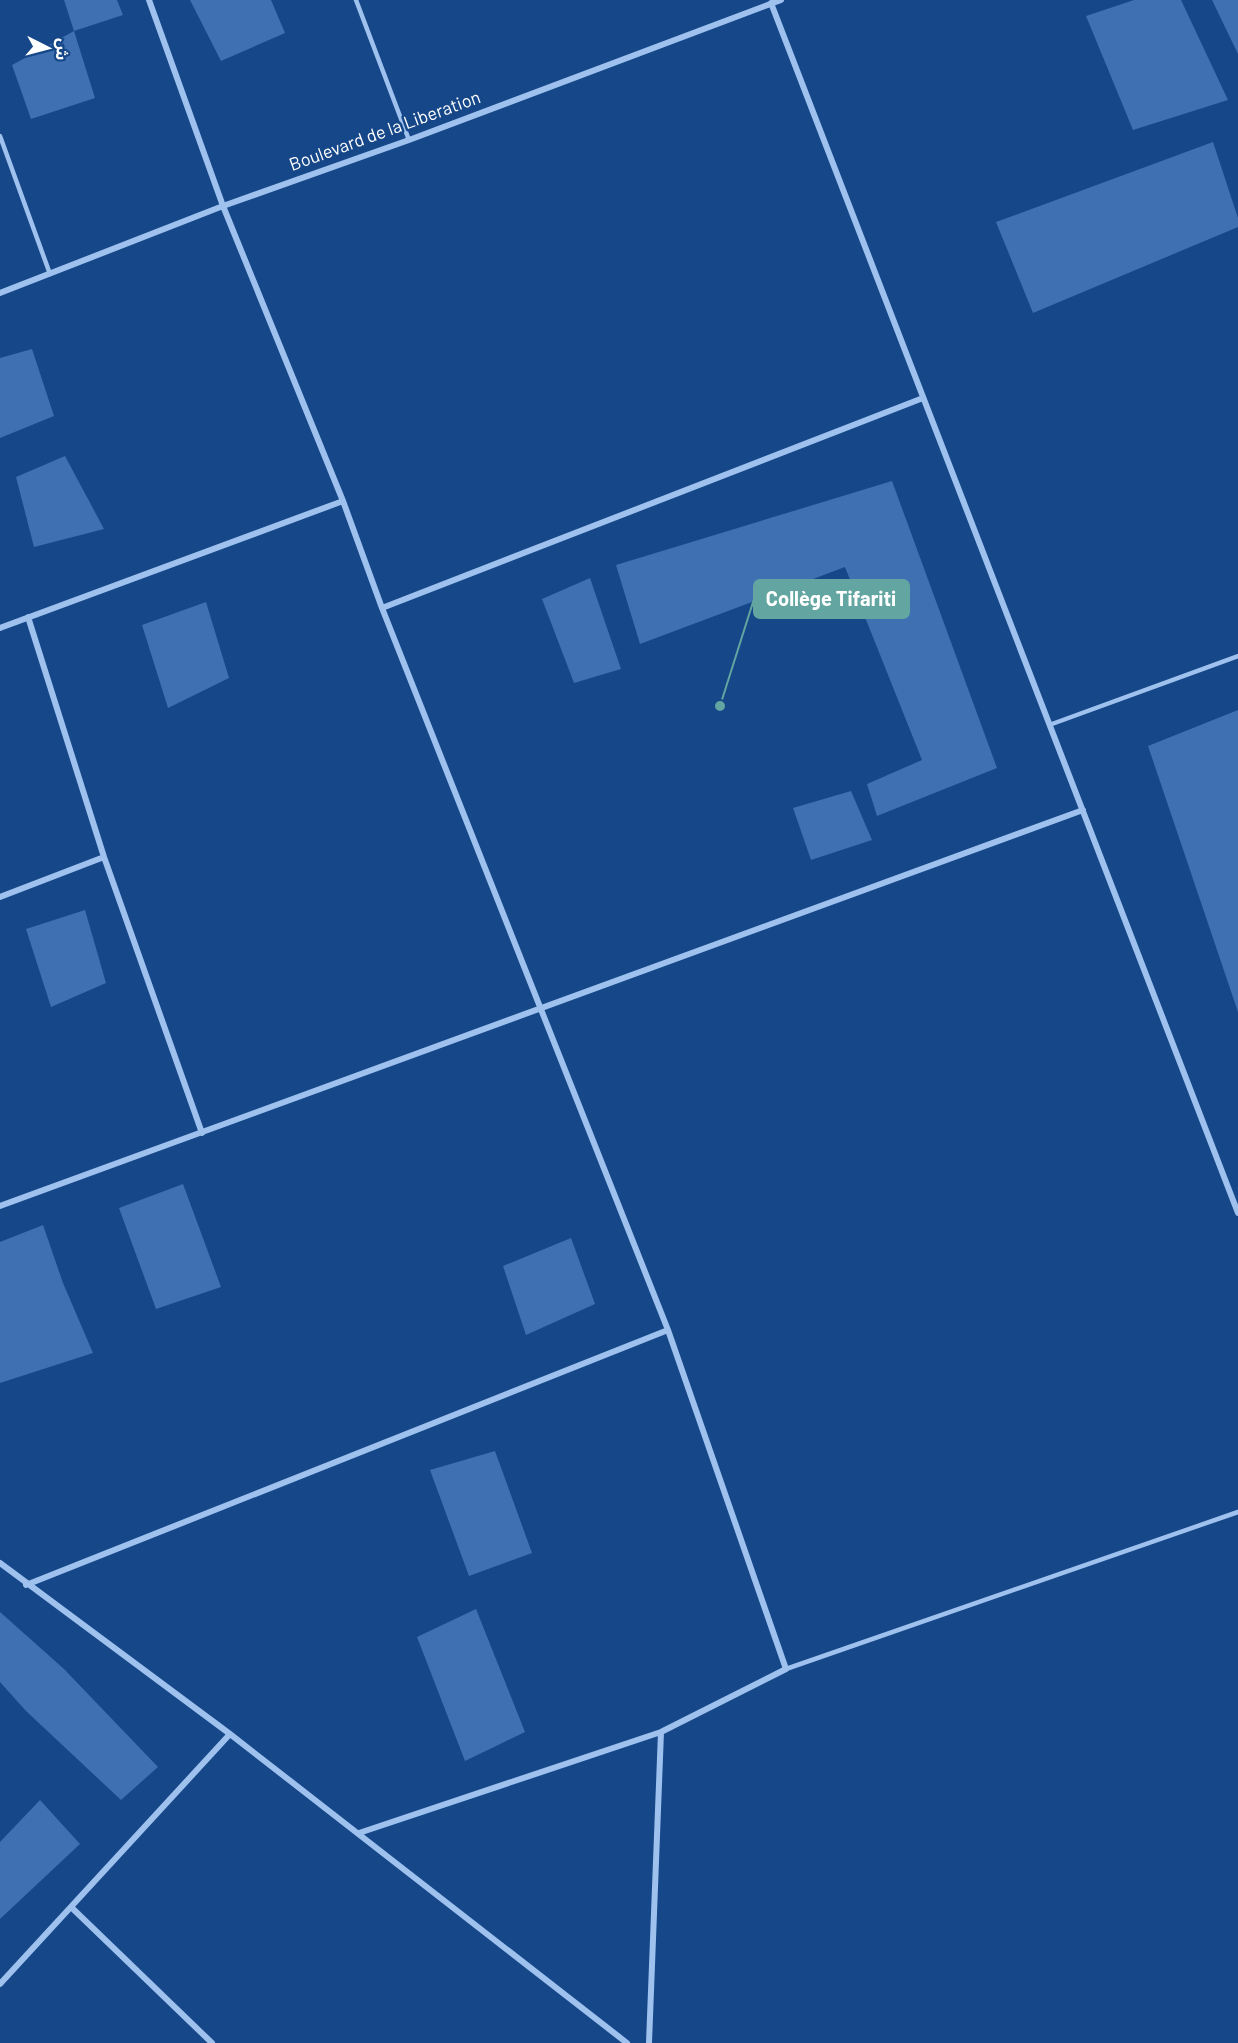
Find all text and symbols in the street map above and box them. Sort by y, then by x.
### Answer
north arrow [18,18,78,78]
text: ش [52,38,74,62]
street label: Boulevard de la Liberation [286,85,483,175]
callout: Collège Tifariti [754,580,909,618]
text: Collège Tifariti [766,586,896,610]

